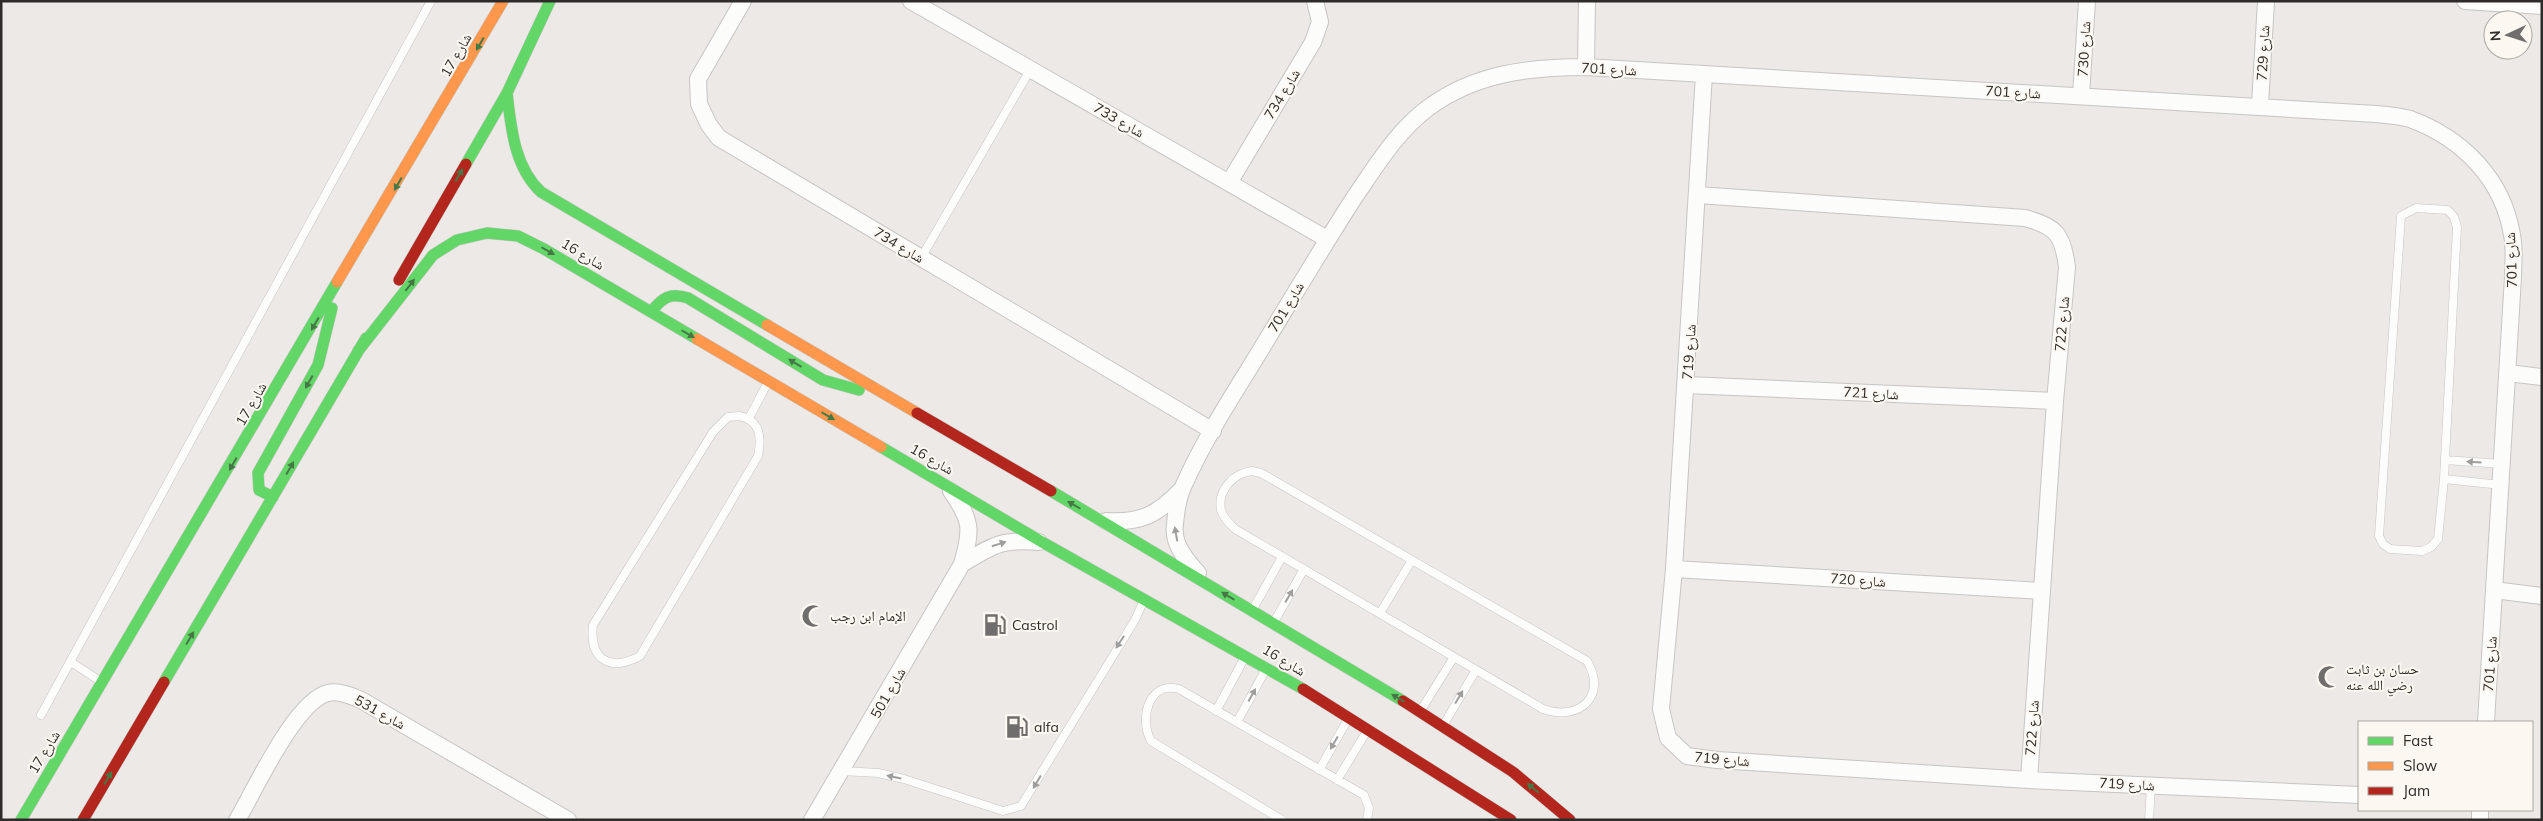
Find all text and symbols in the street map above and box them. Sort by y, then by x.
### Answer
north arrow [2483,10,2533,60]
street label: شارع 730 [2074,21,2095,77]
street label: شارع 729 [2253,25,2274,81]
street label: شارع 17 [436,30,476,80]
text: N [2486,30,2504,42]
one-way arrow [476,36,484,51]
street label: شارع 701 [1581,59,1637,80]
street label: شارع 734 [1260,66,1305,123]
street label: شارع 701 [1985,82,2041,103]
street label: شارع 733 [1090,98,1148,143]
one-way arrow [455,169,464,182]
one-way arrow [393,177,402,191]
street label: شارع 734 [870,223,927,268]
street label: شارع 701 [2501,232,2522,288]
street label: شارع 16 [558,234,608,275]
one-way arrow [542,247,555,256]
one-way arrow [404,279,415,292]
street label: شارع 701 [1264,279,1309,336]
street label: شارع 722 [2051,296,2074,353]
one-way arrow [311,318,320,331]
street label: شارع 719 [1678,324,1701,380]
one-way arrow [682,329,695,338]
one-way arrow [788,358,801,367]
one-way arrow [305,374,313,389]
street label: شارع 17 [231,379,271,429]
street label: شارع 721 [1843,383,1899,404]
one-way arrow [821,412,836,420]
street label: شارع 16 [907,439,957,479]
one-way arrow [228,458,237,471]
one-way arrow [2465,458,2481,466]
one-way arrow [286,461,295,474]
one-way arrow [1067,500,1080,509]
one-way arrow [1171,526,1179,542]
one-way arrow [992,539,1007,547]
street label: شارع 720 [1830,569,1886,592]
one-way arrow [1285,589,1293,604]
one-way arrow [1222,592,1235,601]
mosque icon: الإمام ابن رجب [800,603,826,629]
place label: الإمام ابن رجب [830,607,906,626]
fuel station icon: Castrol [982,612,1008,638]
place label: Castrol [1012,616,1058,634]
one-way arrow [186,631,195,645]
one-way arrow [1116,636,1125,649]
street label: شارع 701 [2479,636,2502,692]
street label: شارع 16 [1259,640,1309,681]
place label: حسان بن ثابت رضي الله عنه [2346,660,2419,697]
street label: شارع 501 [866,664,911,722]
mosque icon: حسان بن ثابت رضي الله عنه [2316,664,2342,690]
one-way arrow [1247,688,1256,701]
street label: شارع 531 [351,691,409,734]
one-way arrow [1455,691,1464,704]
one-way arrow [1391,694,1404,703]
street label: شارع 722 [2021,700,2044,756]
fuel station icon: alfa [1004,714,1030,740]
place label: alfa [1034,718,1059,736]
legend [2358,721,2533,811]
street label: شارع 17 [24,727,65,777]
text: Fast [2403,731,2433,750]
one-way arrow [1330,736,1338,751]
street label: شارع 719 [1693,748,1750,771]
text: Slow [2403,756,2437,775]
one-way arrow [103,771,112,784]
one-way arrow [886,773,902,781]
street label: شارع 719 [2099,774,2155,795]
one-way arrow [1032,775,1041,788]
text: Jam [2403,781,2430,800]
one-way arrow [1527,783,1539,794]

